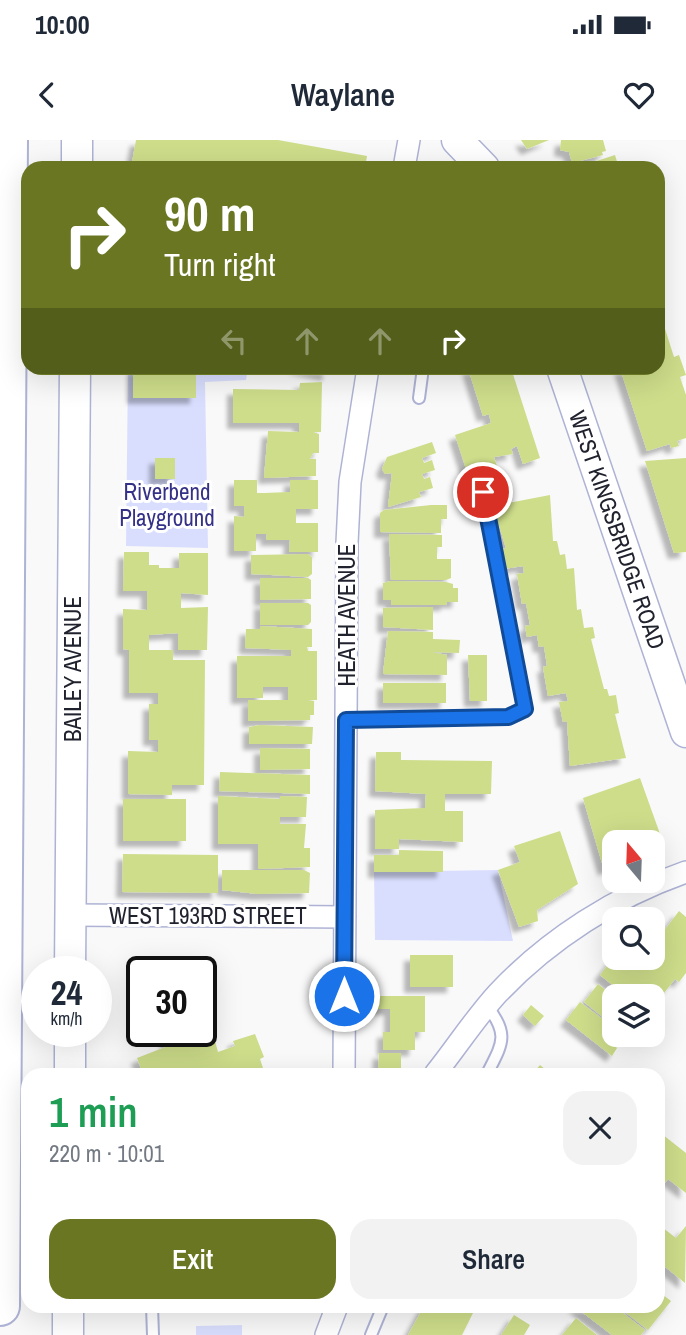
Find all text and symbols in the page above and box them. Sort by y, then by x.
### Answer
text: 10:00 [35,7,90,42]
text: Waylane [291,73,395,116]
icon: back [28,76,66,114]
icon: heart [620,76,658,114]
text: 90 m [164,180,256,246]
icon: right [49,189,140,280]
text: Turn right [164,243,276,286]
icon: left [215,322,253,360]
icon: ahead [288,322,326,360]
icon: ahead [361,322,399,360]
icon: right [434,322,472,360]
street label: WEST KINGSBRIDGE ROAD [562,407,673,653]
pin [453,462,513,522]
icon: arrive [464,473,502,511]
park label: Riverbend Playground [119,476,215,533]
street label: HEATH AVENUE [331,544,362,686]
street label: BAILEY AVENUE [57,596,88,742]
north arrow [602,830,665,892]
map controls [602,830,665,1047]
street label: WEST 193RD STREET [109,900,307,931]
button: search [602,907,665,970]
speed limit sign: 30 [126,956,217,1047]
position arrow [307,959,381,1033]
text: 24 [51,969,82,1016]
button: layers [602,984,665,1047]
text: km/h [51,1006,83,1031]
text: 1 min [49,1084,138,1140]
button: close [563,1091,637,1165]
text: 220 m · 10:01 [49,1138,164,1169]
button: Exit [49,1219,336,1299]
button: Share [350,1219,637,1299]

